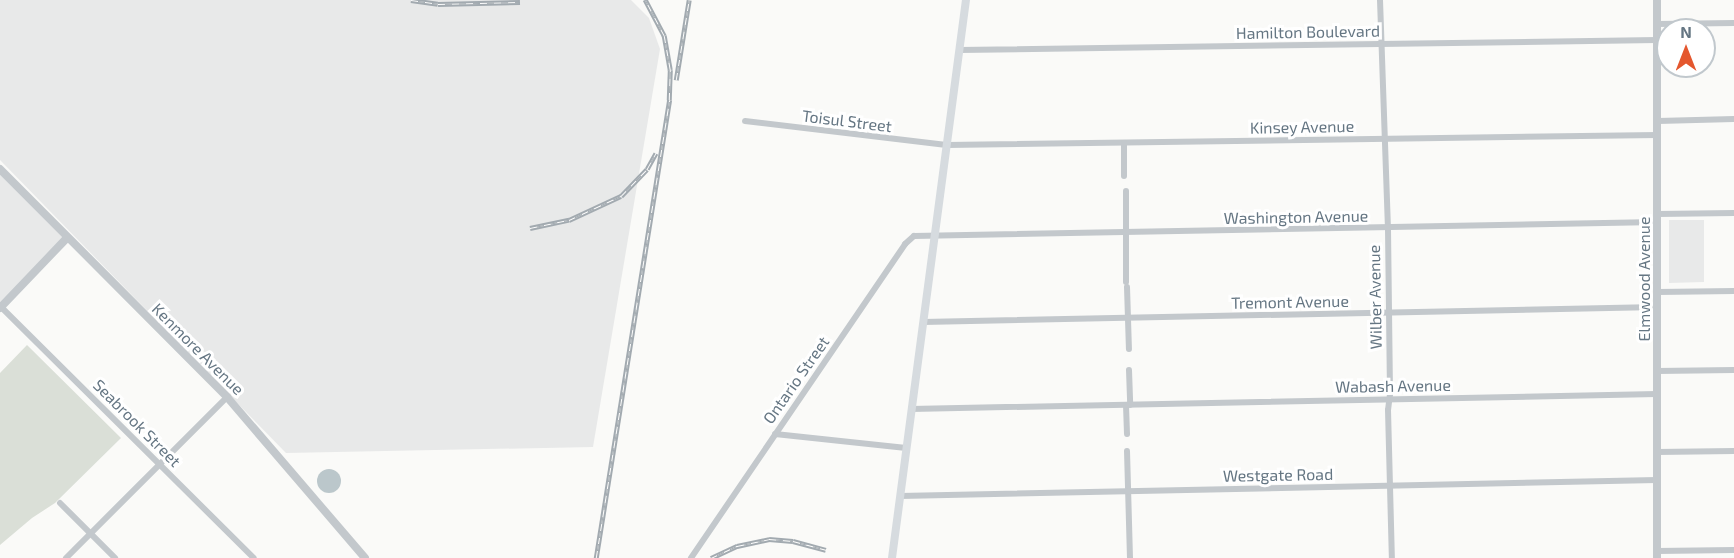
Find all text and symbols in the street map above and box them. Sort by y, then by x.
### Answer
north arrow [1656,18,1716,78]
street label: Hamilton Boulevard [1236,21,1380,43]
text: N [1680,22,1692,41]
street label: Toisul Street [801,106,893,136]
street label: Kinsey Avenue [1249,116,1355,138]
street label: Washington Avenue [1223,206,1369,228]
street label: Elmwood Avenue [1634,216,1654,342]
street label: Wilber Avenue [1364,244,1386,350]
street label: Tremont Avenue [1231,291,1349,313]
street label: Kenmore Avenue [148,299,248,399]
street label: Ontario Street [759,333,833,427]
street label: Seabrook Street [89,375,185,471]
street label: Wabash Avenue [1335,375,1451,397]
street label: Westgate Road [1223,464,1333,486]

